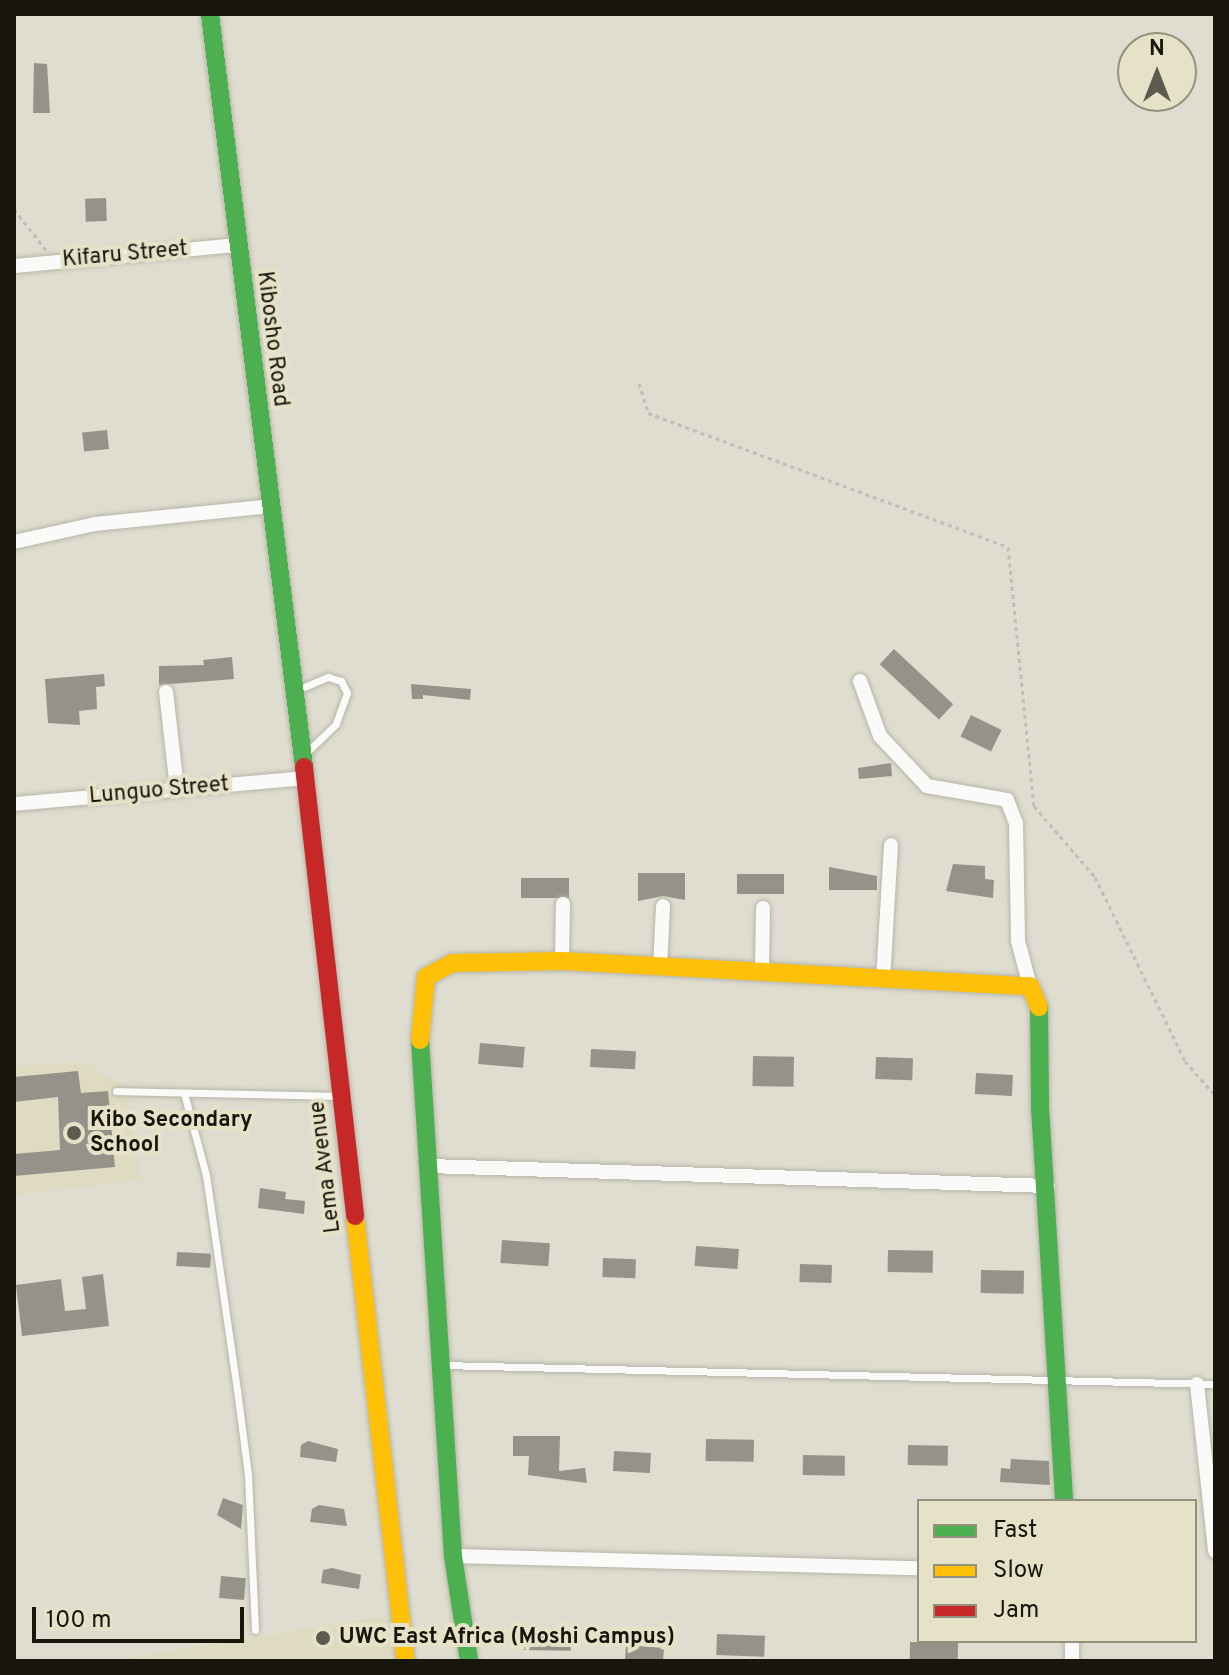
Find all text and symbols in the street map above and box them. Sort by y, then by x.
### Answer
north arrow [1117,32,1197,112]
text: N [1149,36,1165,63]
street label: Kifaru Street [61,236,189,274]
street label: Kibosho Road [251,270,293,408]
street label: Lunguo Street [88,772,230,810]
street label: Lema Avenue [305,1099,347,1235]
place label: Kibo Secondary School [90,1107,253,1158]
marker: Kibo Secondary School [65,1124,83,1142]
legend [917,1499,1197,1643]
text: Fast [993,1516,1037,1546]
text: Slow [993,1556,1044,1586]
scale bar [36,1591,248,1641]
text: Jam [993,1596,1039,1626]
text: 100 m [46,1606,112,1636]
place label: UWC East Africa (Moshi Campus) [339,1625,676,1651]
marker: UWC East Africa (Moshi Campus) [314,1629,332,1647]

